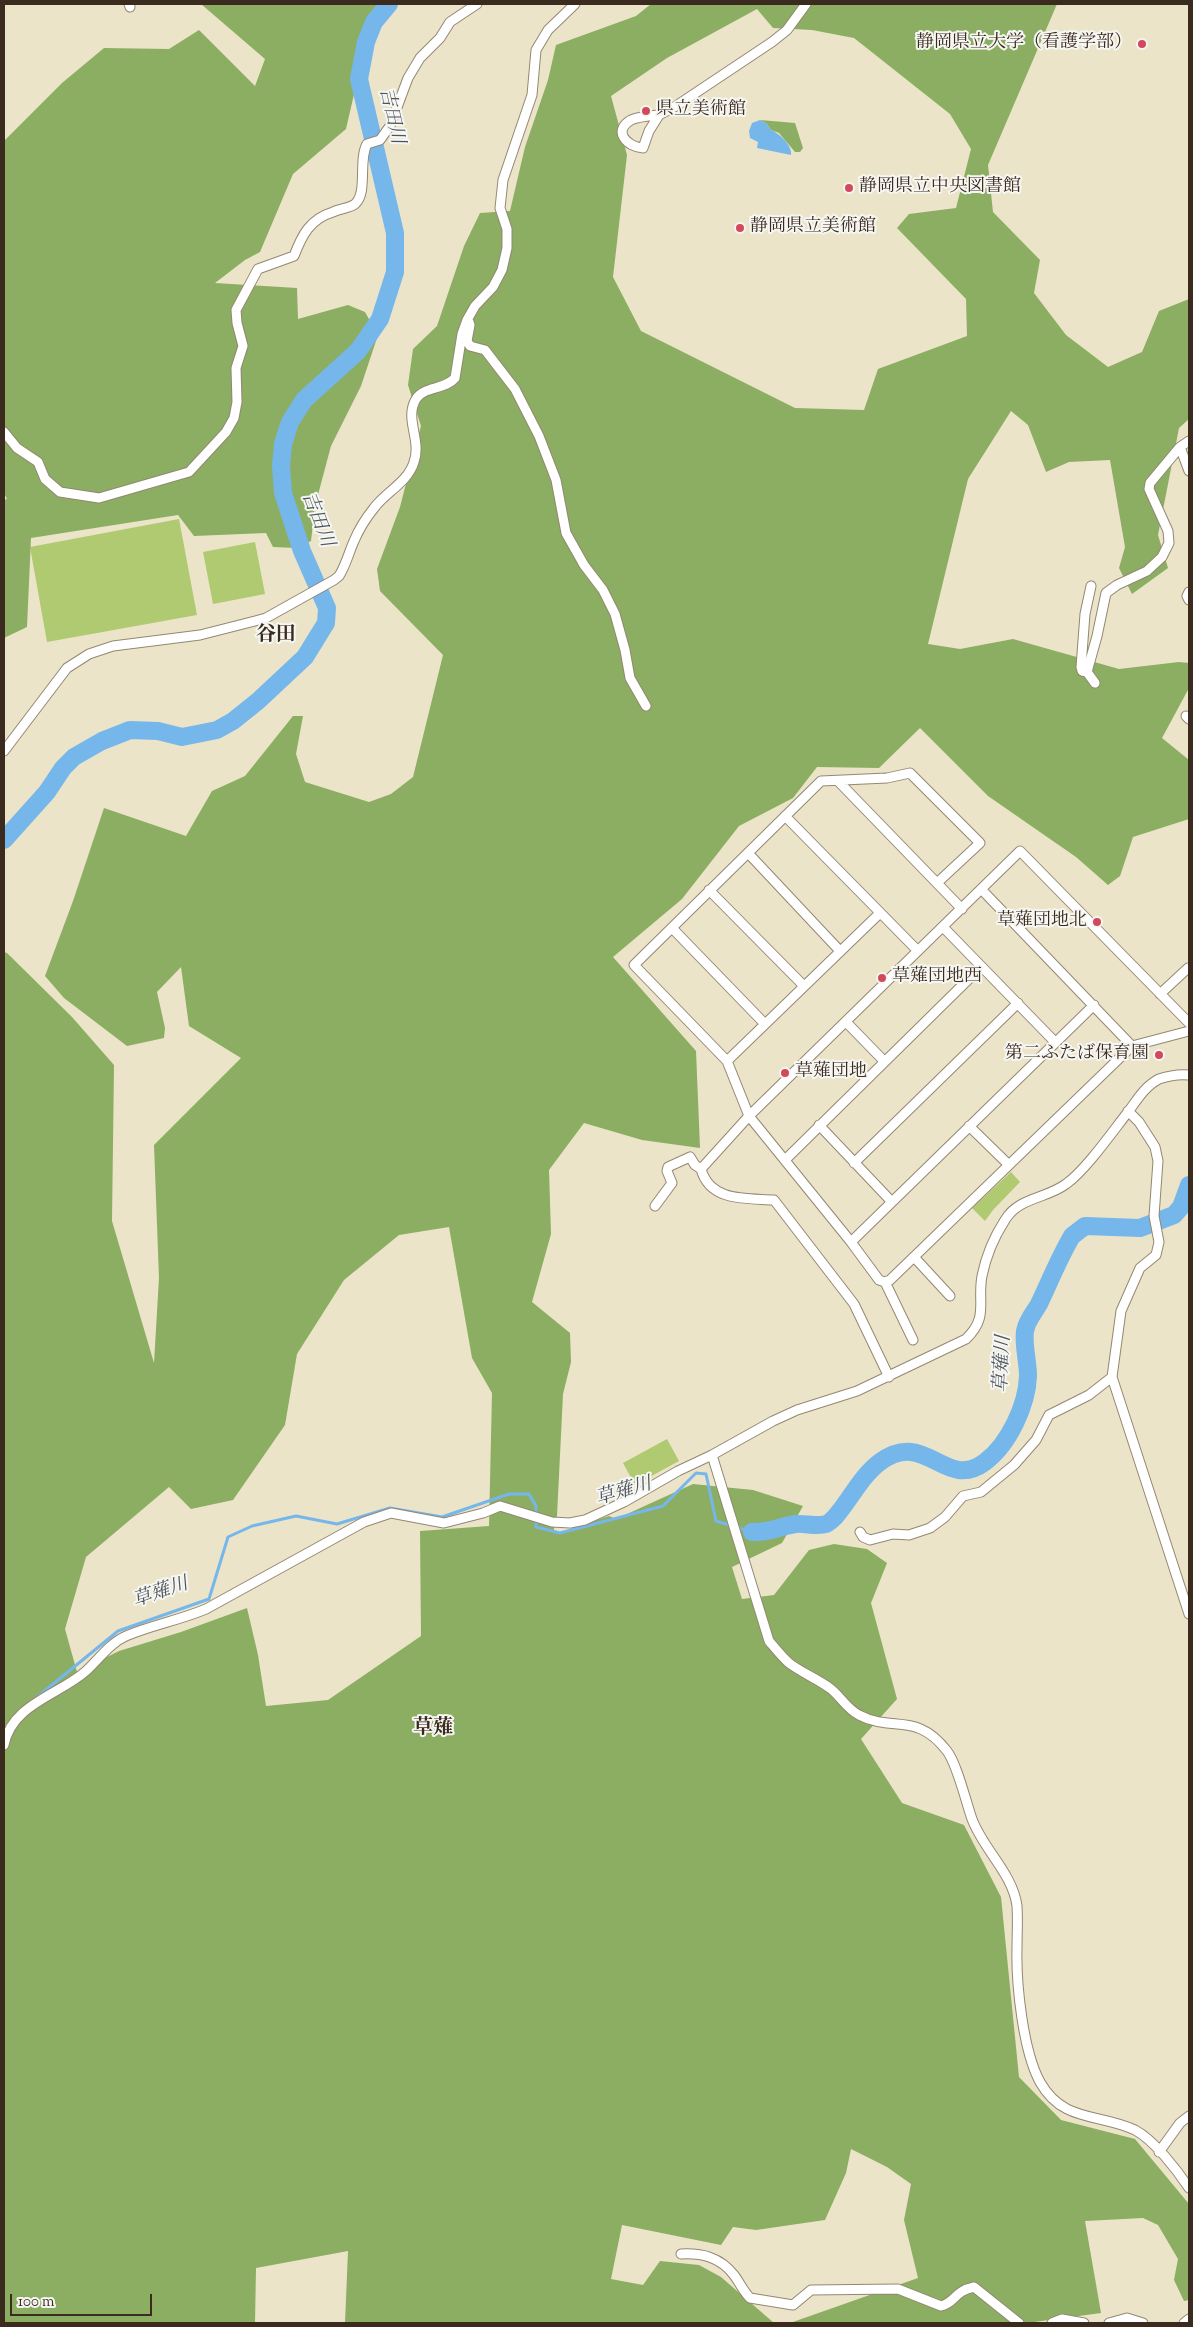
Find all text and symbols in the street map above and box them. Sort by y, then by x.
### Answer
place label: 静岡県立大学（看護学部） [916,33,1132,55]
marker: 静岡県立大学（看護学部） [1136,38,1148,50]
water label: 吉田川 [372,86,408,146]
place label: 県立美術館 [656,100,746,122]
marker: 県立美術館 [640,105,652,117]
place label: 静岡県立中央図書館 [859,177,1021,199]
marker: 静岡県立中央図書館 [843,182,855,194]
place label: 静岡県立美術館 [750,217,876,239]
marker: 静岡県立美術館 [734,222,746,234]
water label: 吉田川 [295,489,337,551]
district label: 谷田 [256,625,296,649]
place label: 草薙団地北 [997,911,1087,933]
marker: 草薙団地北 [1091,916,1103,928]
place label: 草薙団地西 [892,967,982,989]
marker: 草薙団地西 [876,972,888,984]
place label: 第二ふたば保育園 [1005,1044,1149,1066]
marker: 第二ふたば保育園 [1153,1049,1165,1061]
place label: 草薙団地 [795,1062,867,1084]
marker: 草薙団地 [779,1067,791,1079]
water label: 草薙川 [991,1335,1017,1393]
water label: 草薙川 [593,1474,655,1512]
water label: 草薙川 [130,1574,192,1614]
district label: 草薙 [413,1718,453,1742]
scale bar [12,2284,155,2316]
text: 100 m [18,2292,54,2313]

